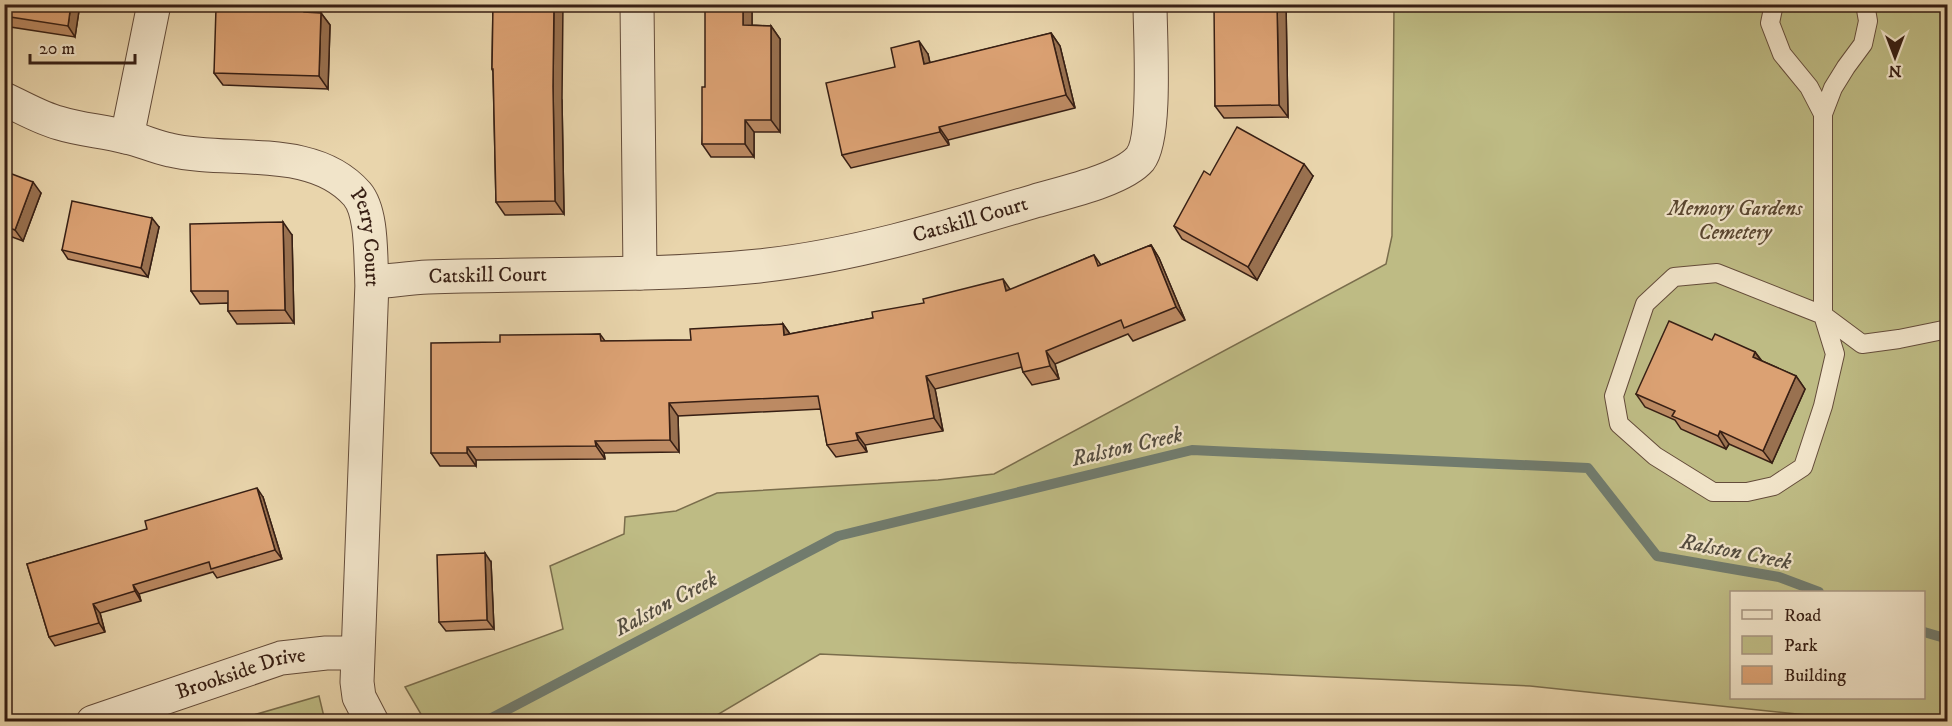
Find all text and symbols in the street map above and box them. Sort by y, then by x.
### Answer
scale bar [30,27,135,65]
north arrow [1865,27,1925,87]
text: 20 m [39,38,75,60]
text: N [1888,61,1902,81]
street label: Perry Court [344,183,385,288]
street label: Catskill Court [910,191,1031,249]
park label: Memory Gardens Cemetery [1666,196,1803,246]
street label: Catskill Court [428,262,547,290]
water label: Ralston Creek [1068,421,1186,473]
water label: Ralston Creek [1677,528,1795,576]
water label: Ralston Creek [609,565,723,643]
legend [1730,591,1925,699]
text: Road [1784,605,1821,627]
text: Park [1784,635,1818,657]
street label: Brookside Drive [173,642,307,706]
text: Building [1784,665,1846,687]

